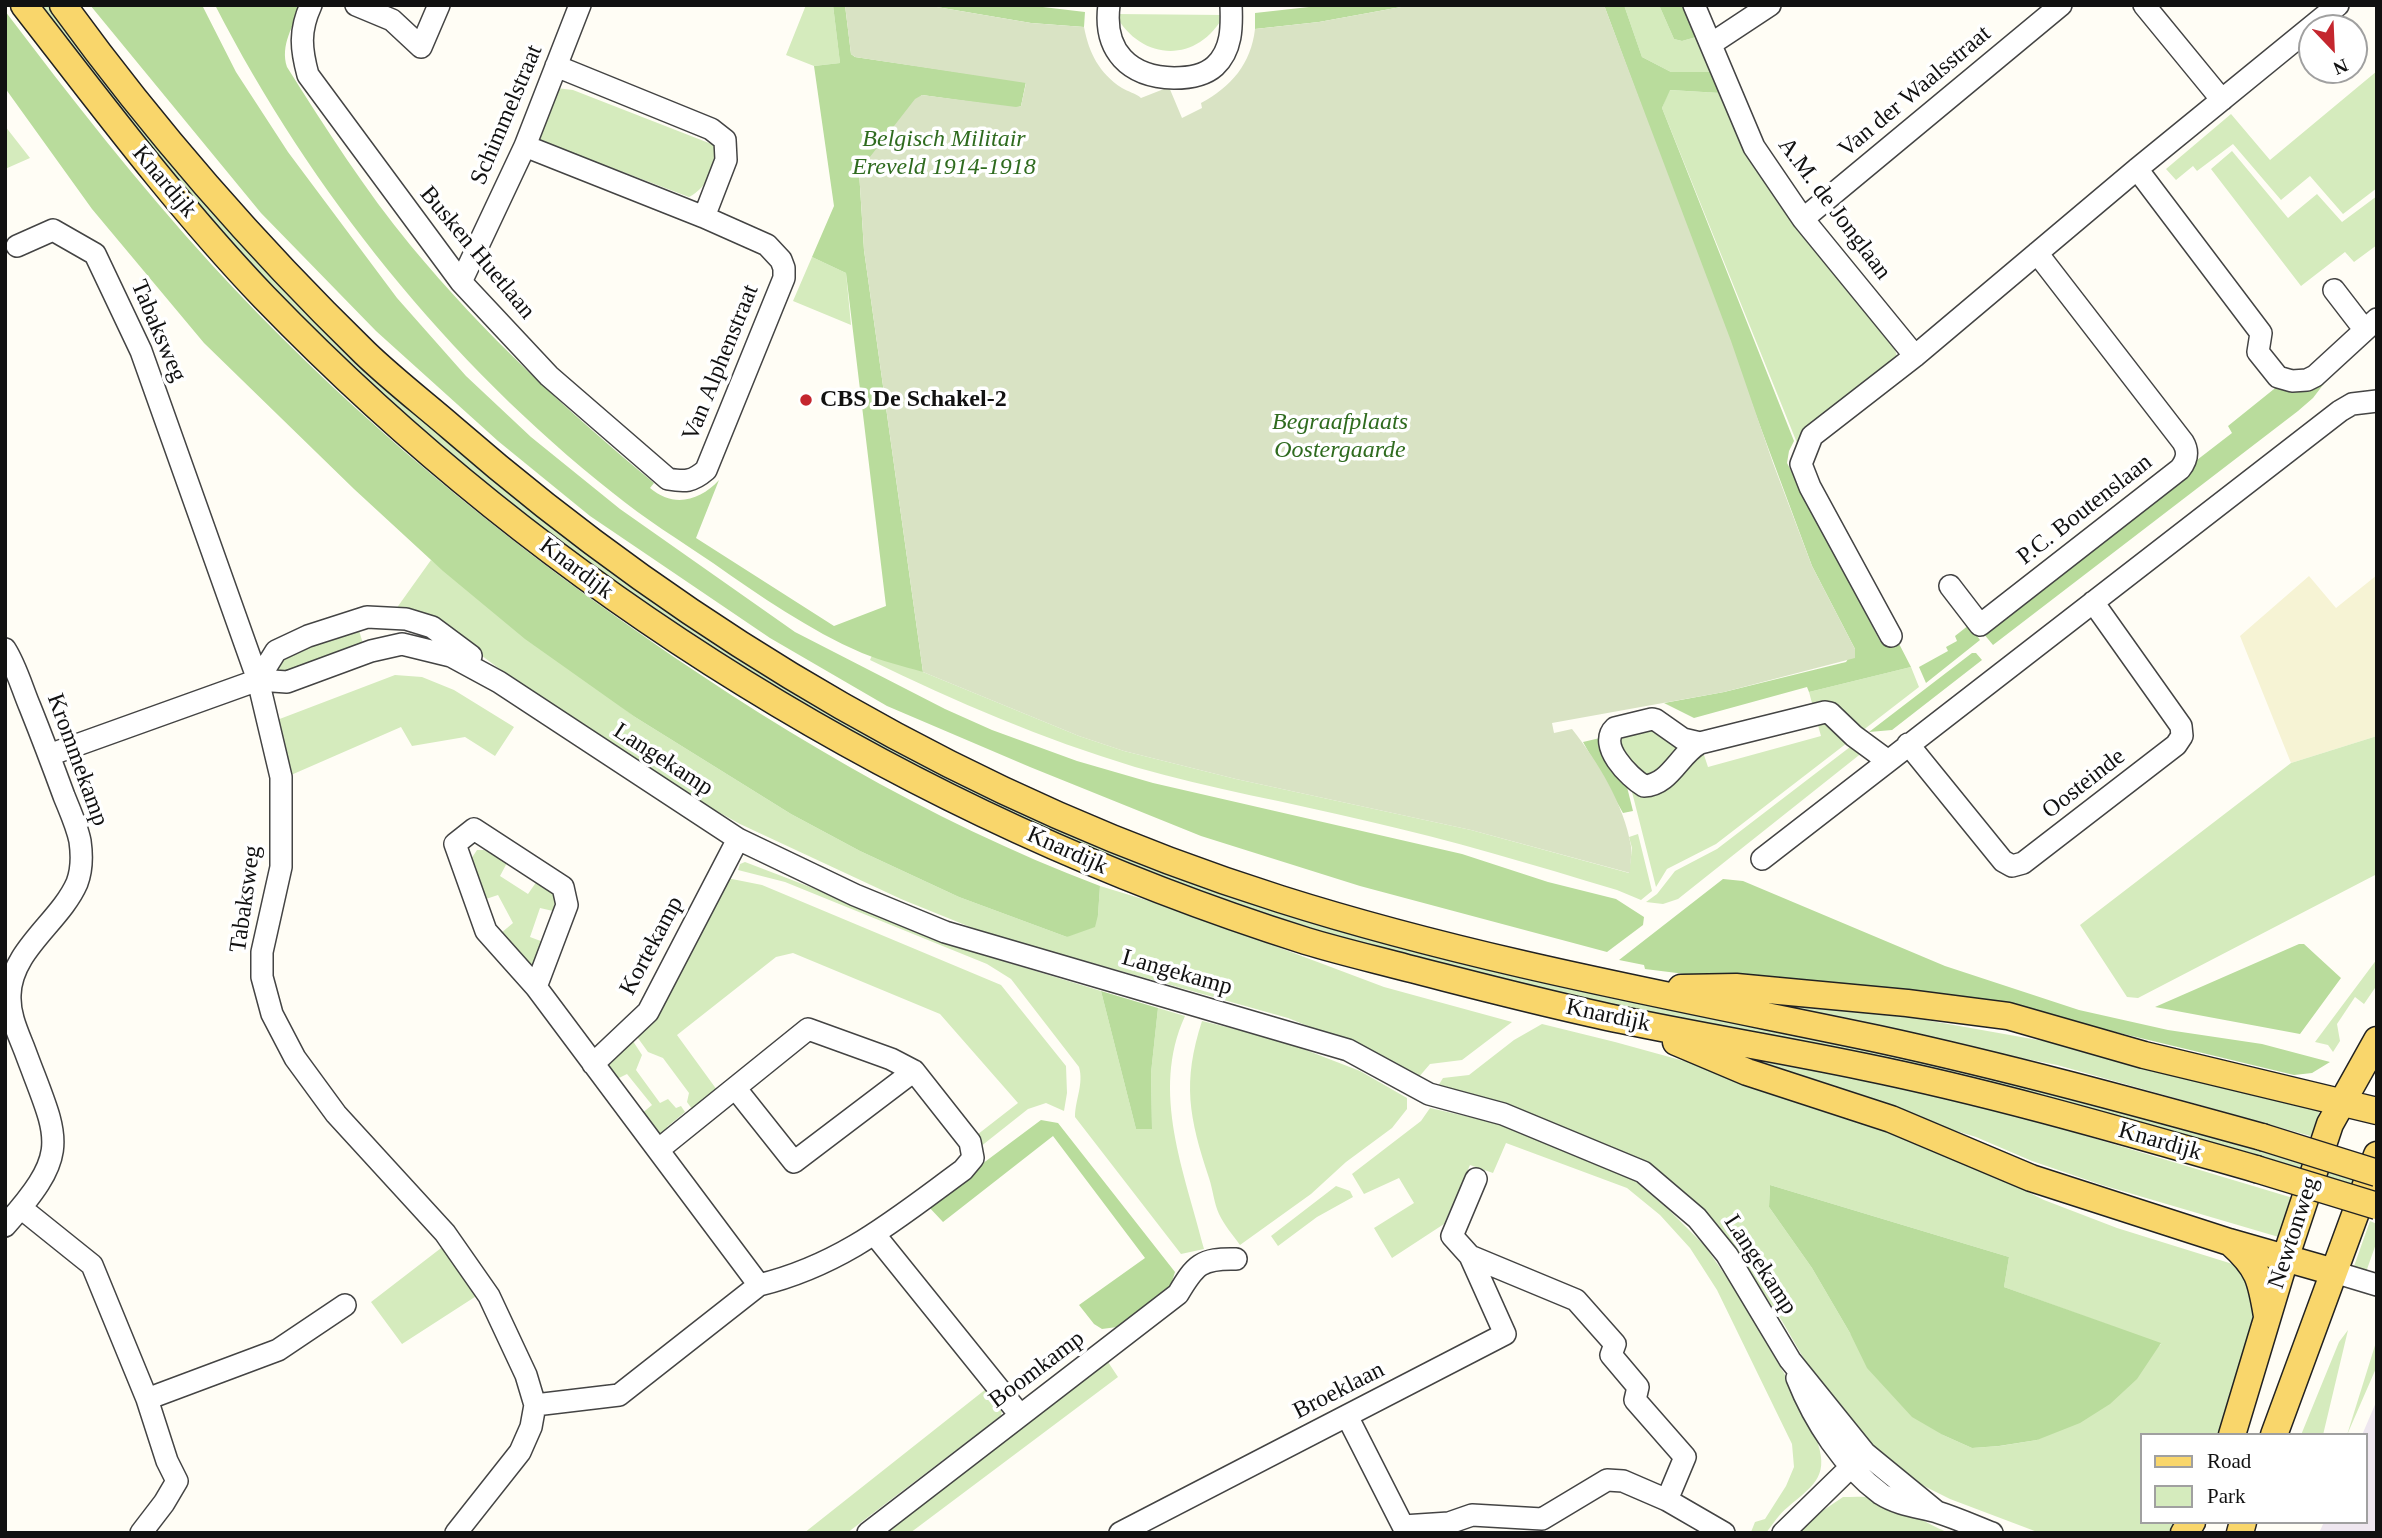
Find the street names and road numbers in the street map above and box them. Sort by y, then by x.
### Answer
street label: Van der Waalsstraat [1833,20,1997,164]
street label: Schimmelstraat [465,41,549,189]
street label: A.M. de Jonglaan [1771,132,1897,286]
street label: Knardijk [126,140,202,224]
street label: Busken Huetlaan [413,181,541,325]
street label: Tabaksweg [124,276,192,386]
street label: Van Alphenstraat [677,281,765,445]
street label: P.C. Boutenslaan [2012,448,2158,572]
street label: Knardijk [533,532,619,606]
street label: Krommekamp [40,690,114,830]
street label: Langekamp [608,717,718,803]
street label: Oosteinde [2037,743,2131,825]
street label: Knardijk [1022,820,1112,882]
street label: Tabaksweg [224,844,268,954]
street label: Kortekamp [614,892,690,1000]
street label: Langekamp [1119,944,1235,1002]
street label: Knardijk [1563,993,1653,1039]
street label: Knardijk [2115,1116,2205,1168]
street label: Newtonweg [2262,1173,2326,1293]
street label: Langekamp [1717,1210,1803,1320]
street label: Boomkamp [984,1325,1090,1415]
street label: Broeklaan [1289,1356,1389,1426]

